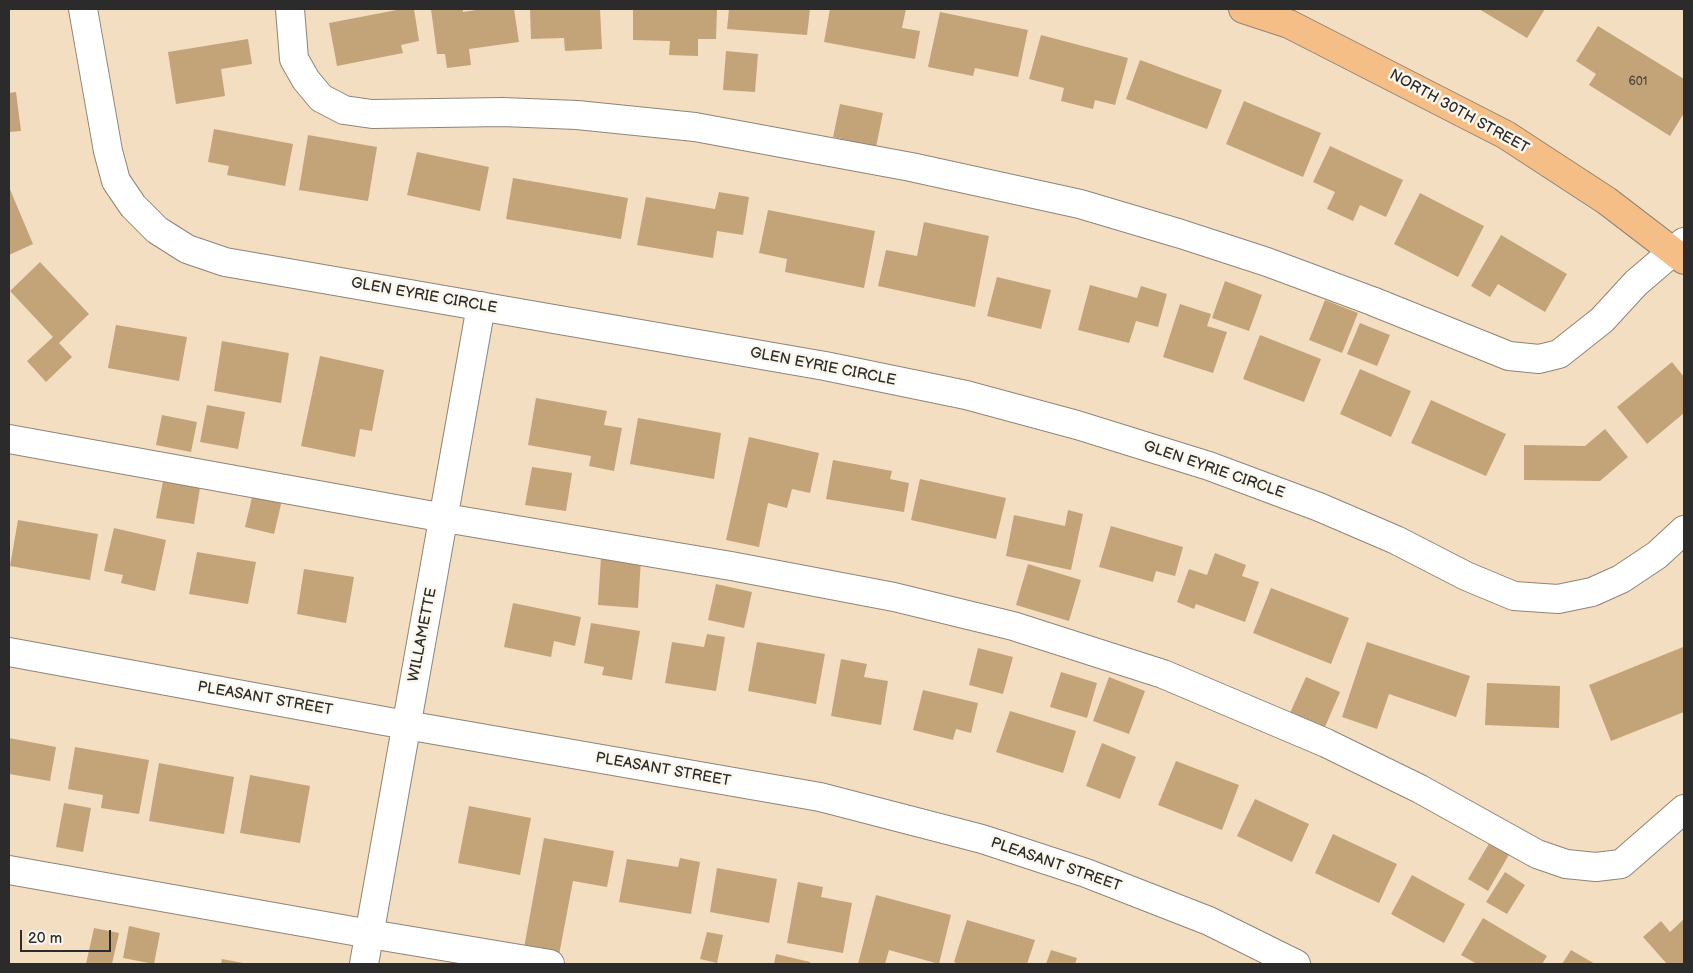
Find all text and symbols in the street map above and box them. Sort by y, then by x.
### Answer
street label: NORTH 30TH STREET [1386,66,1532,158]
house number: 601 [1628,75,1648,89]
street label: GLEN EYRIE CIRCLE [349,274,499,318]
street label: GLEN EYRIE CIRCLE [749,344,897,390]
street label: GLEN EYRIE CIRCLE [1141,437,1287,503]
street label: WILLAMETTE [405,586,441,684]
street label: PLEASANT STREET [196,678,334,720]
street label: PLEASANT STREET [594,749,732,791]
street label: PLEASANT STREET [988,834,1124,896]
scale bar [22,920,114,952]
text: 20 m [28,929,62,948]

